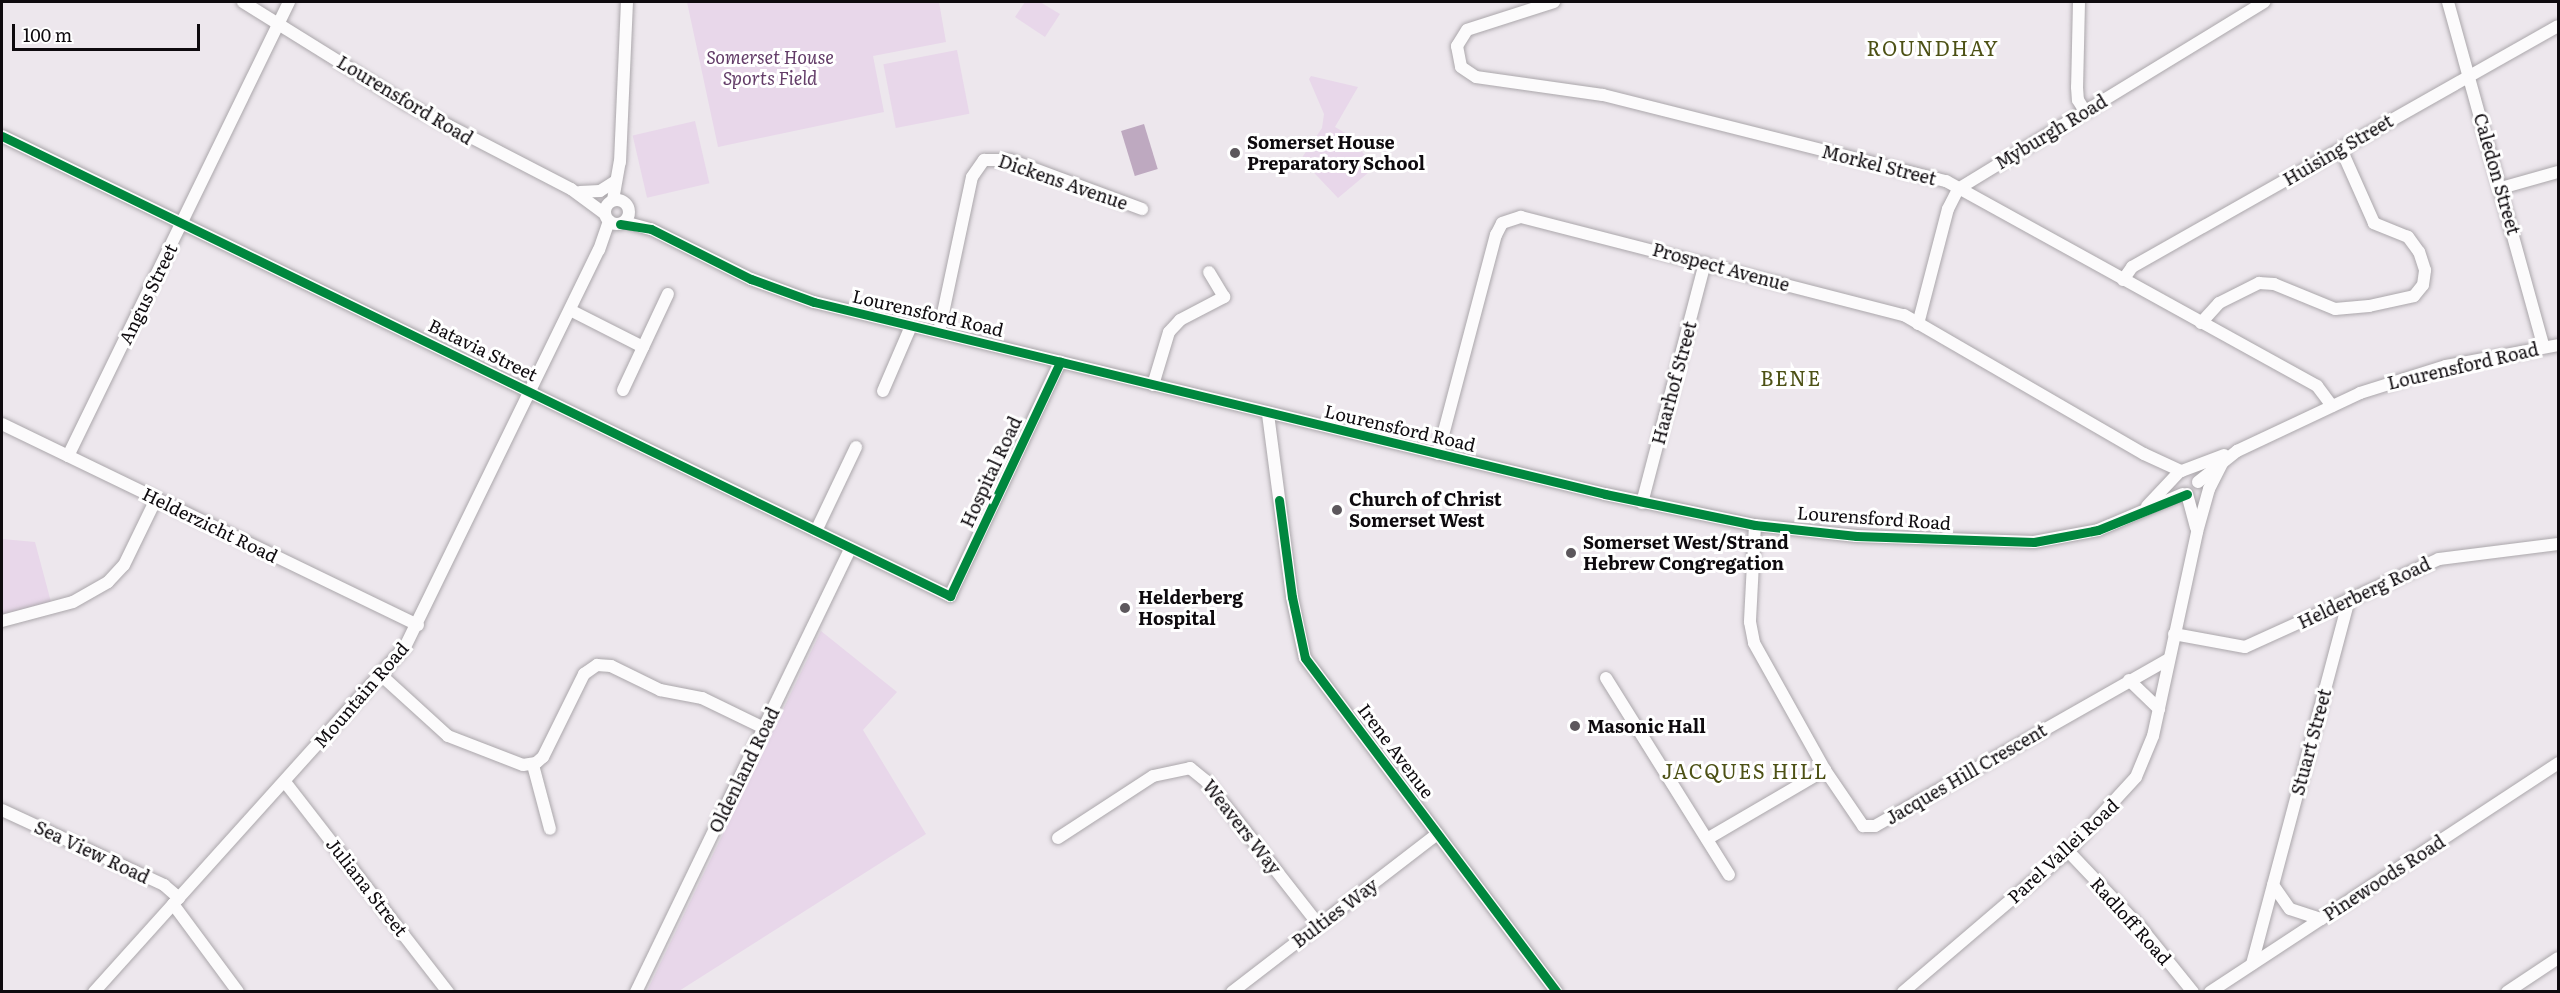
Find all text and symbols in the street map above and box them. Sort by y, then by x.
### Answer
scale bar [15,12,202,50]
text: 100 m [23,21,72,48]
district label: ROUNDHAY [1867,35,1999,59]
park label: Somerset House Sports Field [706,47,834,90]
street label: Lourensford Road [333,51,477,149]
street label: Myburgh Road [1991,90,2111,174]
street label: Huising Street [2279,110,2397,190]
street label: Caledon Street [2469,111,2525,237]
place label: Somerset House Preparatory School [1247,132,1425,174]
street label: Morkel Street [1820,140,1938,190]
marker: Somerset House Preparatory School [1228,146,1242,160]
street label: Dickens Avenue [996,150,1130,214]
street label: Prospect Avenue [1650,238,1792,296]
street label: Angus Street [114,240,182,348]
street label: Lourensford Road [850,285,1006,341]
street label: Batavia Street [425,314,541,386]
street label: Haarhof Street [1647,319,1701,447]
street label: Lourensford Road [2385,338,2541,394]
district label: BENE [1760,365,1822,389]
street label: Lourensford Road [1322,400,1478,456]
street label: Hospital Road [956,413,1026,531]
street label: Helderzicht Road [139,483,281,567]
place label: Church of Christ Somerset West [1349,489,1502,532]
street label: Lourensford Road [1796,502,1952,534]
marker: Church of Christ Somerset West [1330,503,1344,517]
place label: Somerset West/Strand Hebrew Congregation [1583,532,1789,574]
marker: Somerset West/Strand Hebrew Congregation [1564,546,1578,560]
street label: Helderberg Road [2294,553,2434,633]
place label: Helderberg Hospital [1138,587,1243,630]
marker: Helderberg Hospital [1116,599,1134,617]
street label: Mountain Road [309,638,413,752]
street label: Stuart Street [2286,686,2336,798]
street label: Irene Avenue [1353,699,1439,803]
street label: Oldenland Road [704,704,784,836]
place label: Masonic Hall [1587,715,1706,737]
marker: Masonic Hall [1568,719,1582,733]
street label: Jacques Hill Crescent [1882,719,2050,829]
district label: JACQUES HILL [1662,758,1828,782]
street label: Weavers Way [1198,775,1286,879]
street label: Parel Vallei Road [2003,794,2123,908]
street label: Sea View Road [31,816,153,888]
street label: Pinewoods Road [2319,831,2449,925]
street label: Juliana Street [322,833,412,941]
street label: Radloff Road [2086,873,2176,969]
street label: Bulties Way [1288,874,1382,952]

